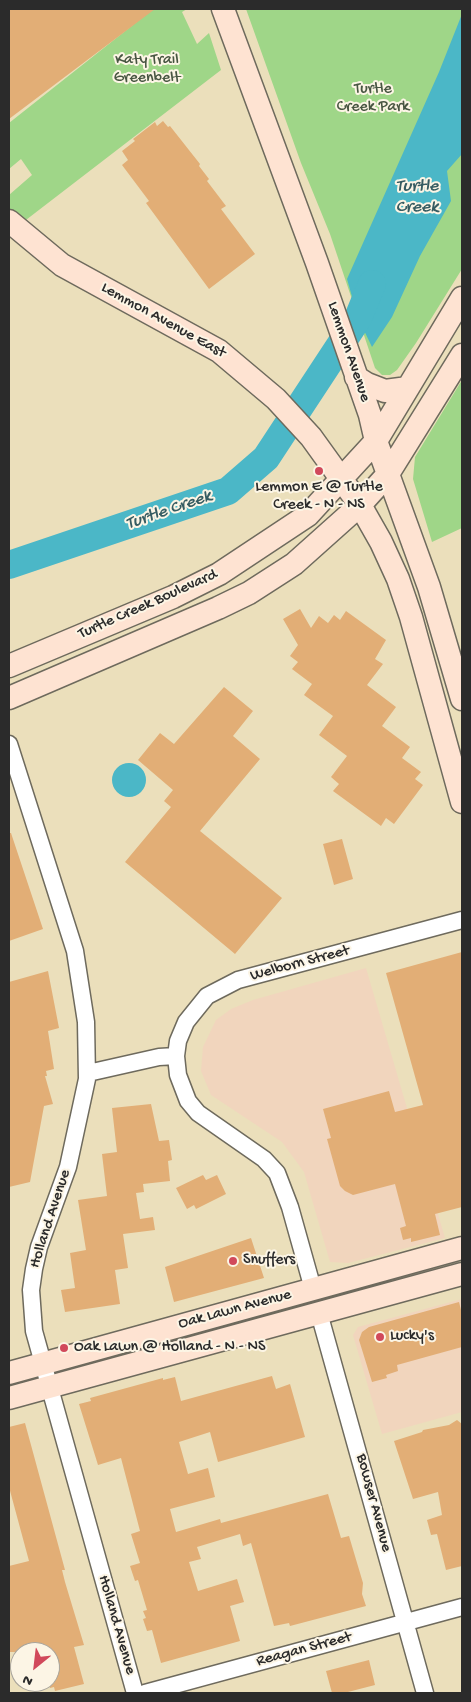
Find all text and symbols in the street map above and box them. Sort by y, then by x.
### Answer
park label: Katy Trail Greenbelt [114,51,180,89]
park label: Turtle Creek Park [337,80,409,118]
water label: Turtle Creek [396,176,438,218]
street label: Lemmon Avenue East [97,279,229,363]
street label: Lemmon Avenue [322,299,374,405]
marker: Lemmon E @ Turtle Creek - N - NS [313,465,325,477]
place label: Lemmon E @ Turtle Creek - N - NS [255,478,383,516]
water label: Turtle Creek [123,486,215,536]
street label: Turtle Creek Boulevard [76,566,220,644]
street label: Welborn Street [248,942,352,986]
street label: Holland Avenue [26,1167,76,1271]
place label: Snuffers [243,1251,295,1271]
marker: Snuffers [227,1255,239,1267]
street label: Oak Lawn Avenue [176,1286,294,1334]
place label: Lucky's [390,1327,434,1347]
marker: Lucky's [374,1331,386,1343]
place label: Oak Lawn @ Holland - N - NS [74,1338,265,1358]
marker: Oak Lawn @ Holland - N - NS [58,1342,70,1354]
street label: Bowser Avenue [351,1452,395,1554]
street label: Holland Avenue [93,1573,139,1677]
street label: Reagan Street [254,1628,354,1672]
north arrow [10,1642,60,1692]
text: N [20,1670,36,1689]

